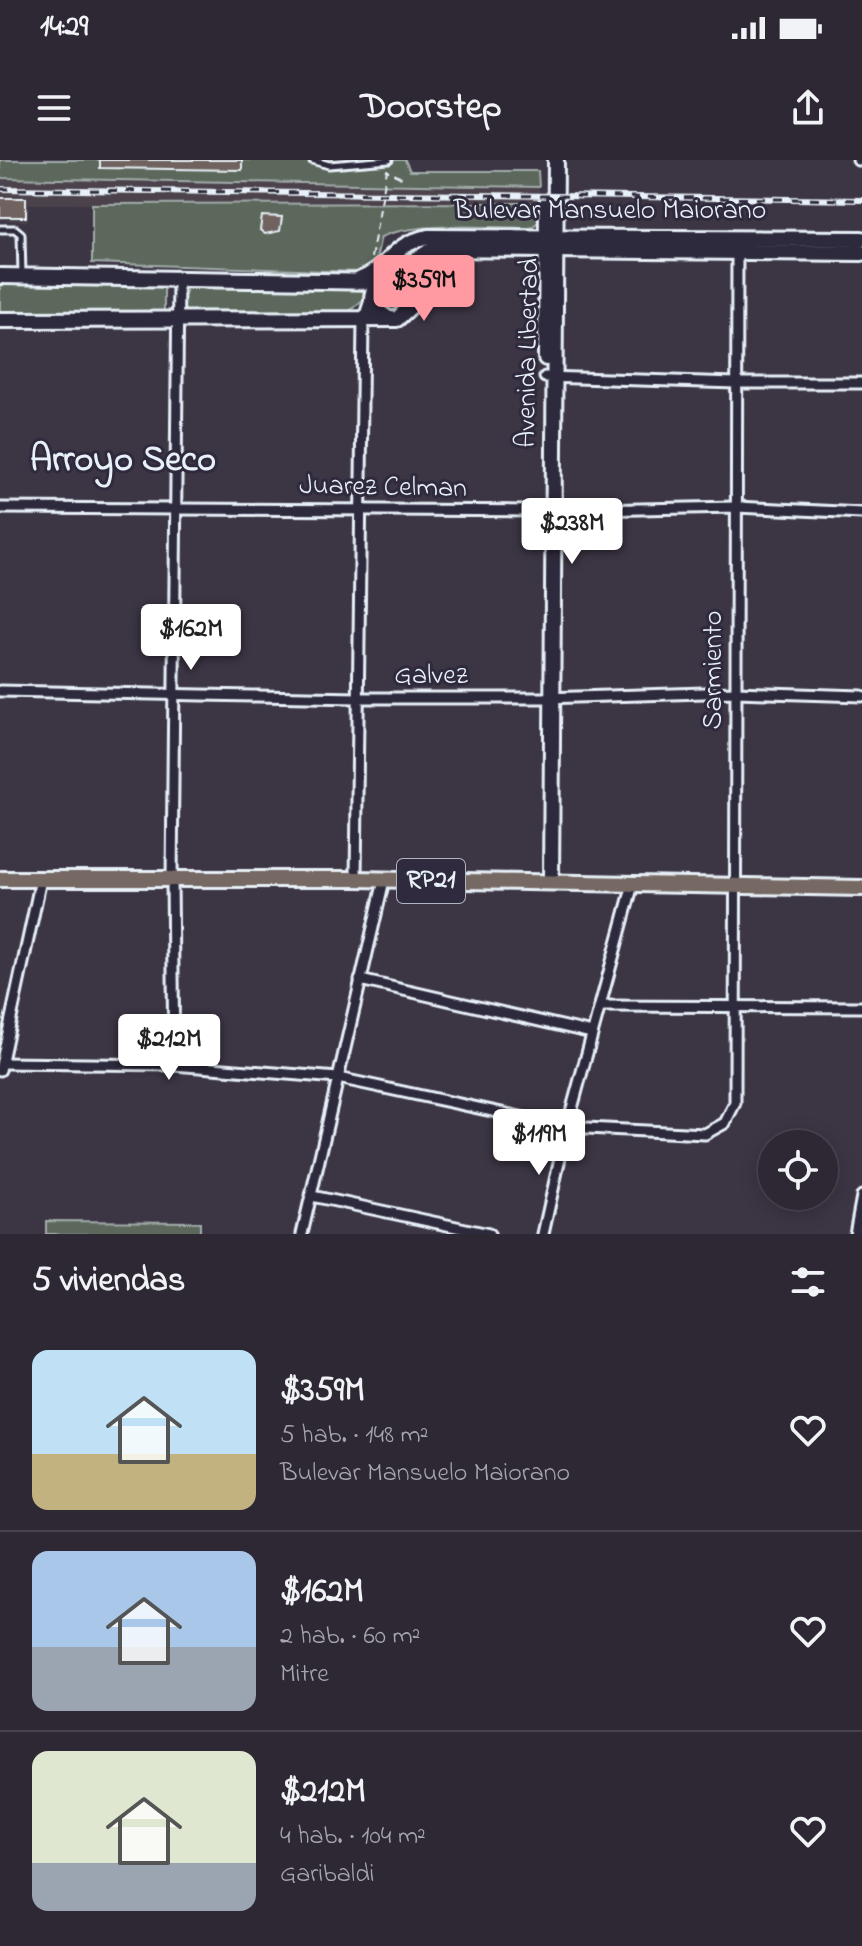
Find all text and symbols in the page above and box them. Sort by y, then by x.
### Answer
text: 14:29 [40,6,88,50]
text: Doorstep [360,82,502,135]
icon: menu [32,86,76,130]
icon: share [786,86,830,130]
street label: Bulevar Mansuelo Maiorano [453,191,766,232]
pin: $359M [368,255,480,323]
street label: Avenida Libertad [507,257,551,448]
text: $359M [392,262,456,300]
district label: Arroyo Seco [30,435,216,488]
street label: Juarez Celman [299,466,467,510]
pin: $238M [516,498,628,566]
text: $238M [540,505,604,543]
pin: $162M [135,604,247,672]
text: $162M [159,611,223,649]
street label: Sarmiento [694,611,735,729]
street label: Galvez [394,656,468,697]
road number: RP21 [397,859,465,903]
pin: $212M [113,1014,225,1082]
text: $212M [136,1021,202,1059]
pin: $119M [483,1109,595,1177]
text: $119M [511,1116,567,1154]
map controls [758,1130,838,1210]
button: locate [758,1130,838,1210]
text: 5 viviendas [32,1257,185,1307]
icon: filters [786,1260,830,1304]
text: $359M [280,1367,365,1417]
icon: home [96,1382,192,1478]
icon: heart [786,1408,830,1452]
text: 5 hab. · 148 m² [280,1417,428,1455]
text: Bulevar Mansuelo Maiorano [280,1455,570,1493]
text: $162M [280,1568,364,1618]
icon: home [96,1583,192,1679]
icon: heart [786,1609,830,1653]
text: 2 hab. · 60 m² [280,1618,420,1656]
text: Mitre [280,1656,329,1694]
text: $212M [280,1768,366,1818]
icon: home [96,1783,192,1879]
icon: heart [786,1809,830,1853]
text: 4 hab. · 104 m² [280,1818,426,1856]
text: Garibaldi [280,1856,375,1894]

